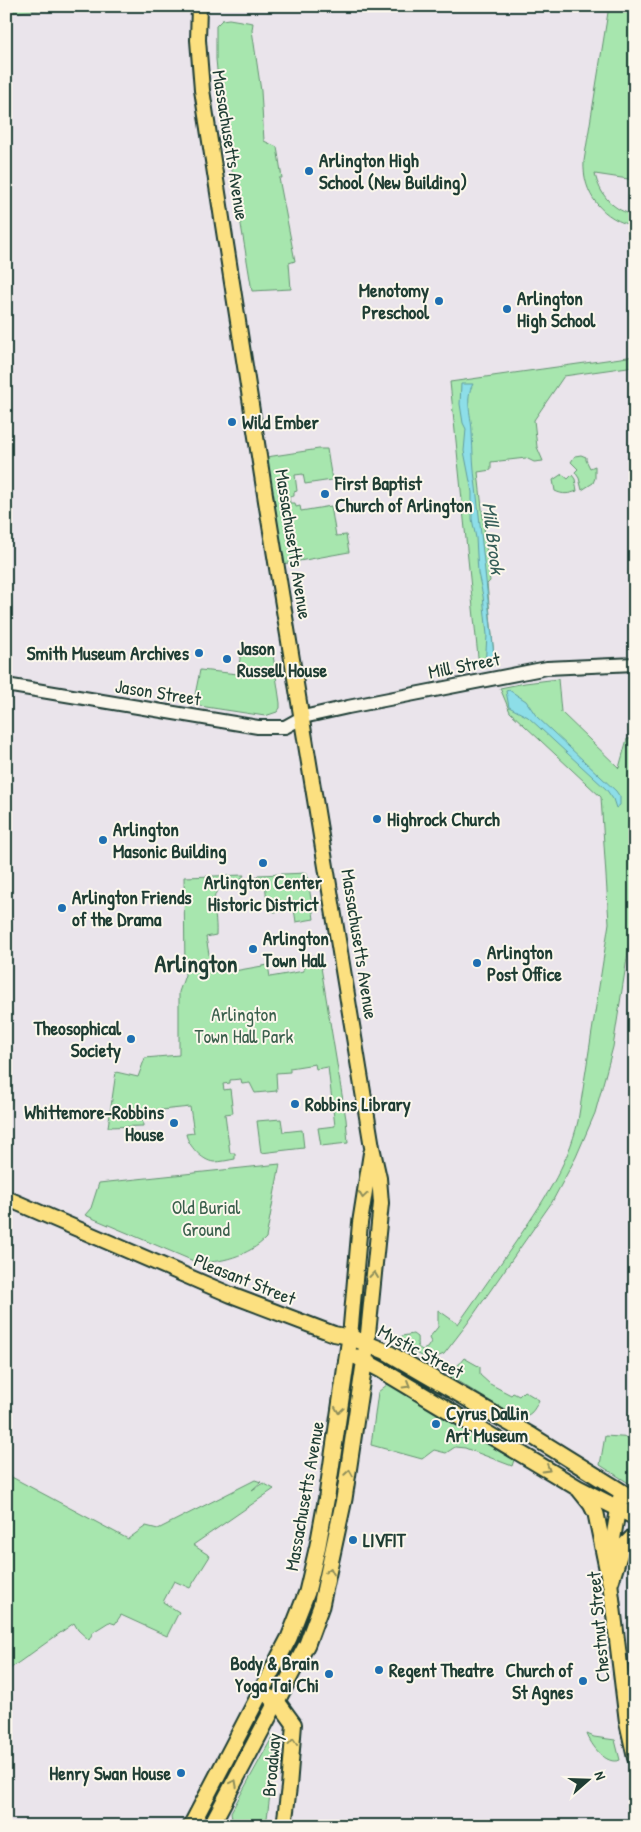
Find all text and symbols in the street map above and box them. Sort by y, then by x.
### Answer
street label: Massachusetts Avenue [206,68,256,222]
place label: Arlington High School (New Building) [319,147,467,196]
marker: Arlington High School (New Building) [303,165,315,177]
place label: Menotomy Preschool [359,277,430,325]
place label: Arlington High School [517,285,596,334]
marker: Menotomy Preschool [433,295,445,307]
marker: Arlington High School [501,303,513,315]
place label: Wild Ember [242,409,320,435]
marker: Wild Ember [226,416,238,428]
street label: Massachusetts Avenue [269,467,319,621]
place label: First Baptist Church of Arlington [334,470,473,519]
marker: First Baptist Church of Arlington [319,488,331,500]
water label: Mill Brook [476,501,512,577]
place label: Jason Russell House [237,635,327,683]
place label: Smith Museum Archives [27,640,190,666]
street label: Mill Street [426,645,502,685]
marker: Smith Museum Archives [193,647,205,659]
marker: Jason Russell House [221,653,233,665]
street label: Jason Street [113,672,203,712]
place label: Highrock Church [387,806,500,833]
marker: Highrock Church [371,813,383,825]
place label: Arlington Masonic Building [113,816,227,865]
marker: Arlington Masonic Building [97,834,109,846]
marker: Arlington Center Historic District [257,857,269,869]
street label: Massachusetts Avenue [335,867,385,1021]
place label: Arlington Center Historic District [204,869,323,917]
place label: Arlington Friends of the Drama [72,884,192,932]
marker: Arlington Friends of the Drama [56,902,68,914]
place label: Arlington Town Hall [262,925,329,973]
place label: Arlington Post Office [487,939,562,987]
marker: Arlington Town Hall [247,943,259,955]
district label: Arlington [154,947,238,980]
marker: Arlington Post Office [471,957,483,969]
park label: Arlington Town Hall Park [195,1001,294,1049]
place label: Theosophical Society [33,1015,122,1064]
marker: Theosophical Society [125,1033,137,1045]
place label: Robbins Library [305,1091,411,1118]
marker: Robbins Library [289,1098,301,1110]
place label: Whittemore-Robbins House [24,1099,165,1147]
marker: Whittemore-Robbins House [168,1117,180,1129]
one-way arrow [359,1191,369,1200]
park label: Old Burial Ground [172,1194,241,1242]
street label: Pleasant Street [190,1247,300,1311]
one-way arrow [369,1271,380,1279]
street label: Mystic Street [374,1318,469,1385]
one-way arrow [401,1379,410,1389]
place label: Cyrus Dallin Art Museum [446,1400,529,1448]
one-way arrow [334,1406,344,1414]
marker: Cyrus Dallin Art Museum [430,1418,442,1430]
street label: Massachusetts Avenue [278,1419,330,1573]
one-way arrow [541,1462,550,1472]
one-way arrow [343,1469,353,1477]
place label: LIVFIT [363,1527,407,1553]
marker: LIVFIT [347,1534,359,1546]
one-way arrow [324,1566,335,1575]
street label: Chestnut Street [580,1570,616,1683]
place label: Body & Brain Yoga Tai Chi [230,1650,319,1699]
place label: Regent Theatre [389,1657,494,1684]
place label: Church of St Agnes [505,1657,574,1706]
marker: Regent Theatre [373,1664,385,1676]
marker: Body & Brain Yoga Tai Chi [323,1668,335,1680]
marker: Church of St Agnes [577,1675,589,1687]
street label: Broadway [255,1732,287,1798]
one-way arrow [287,1737,298,1745]
north arrow [564,1754,614,1804]
place label: Henry Swan House [49,1760,171,1787]
marker: Henry Swan House [175,1767,187,1779]
text: N [590,1769,611,1783]
one-way arrow [228,1779,238,1788]

